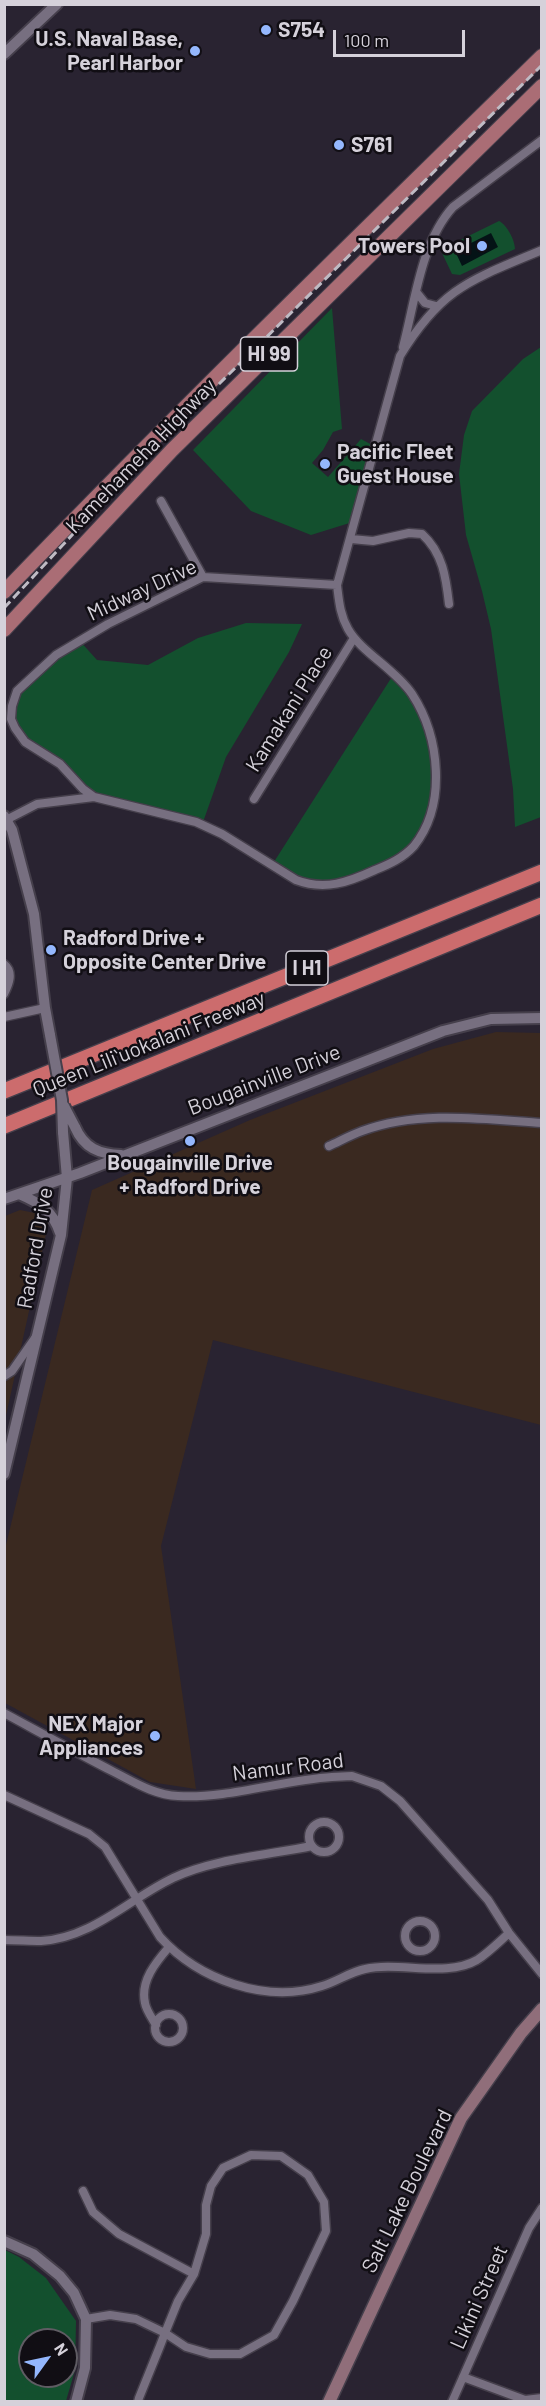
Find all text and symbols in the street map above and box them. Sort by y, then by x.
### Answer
place label: S754 [278,17,325,43]
scale bar [336,18,468,56]
marker: S754 [259,23,273,37]
place label: U.S. Naval Base, Pearl Harbor [35,26,183,76]
text: 100 m [344,29,389,51]
marker: U.S. Naval Base, Pearl Harbor [188,44,202,58]
place label: S761 [351,132,392,158]
marker: S761 [332,138,346,152]
place label: Towers Pool [358,233,470,259]
marker: Towers Pool [475,239,489,253]
road number: HI 99 [240,337,298,371]
street label: Kamehameha Highway [61,373,221,539]
place label: Pacific Fleet Guest House [337,439,454,489]
marker: Pacific Fleet Guest House [318,457,332,471]
street label: Midway Drive [83,554,201,626]
street label: Kamakani Place [240,641,338,777]
place label: Radford Drive + Opposite Center Drive [63,925,266,975]
marker: Radford Drive + Opposite Center Drive [44,943,58,957]
road number: I H1 [286,951,328,985]
street label: Queen Liliʻuokalani Freeway [29,986,269,1102]
street label: Bougainville Drive [184,1039,344,1121]
marker: Bougainville Drive + Radford Drive [183,1134,197,1148]
place label: Bougainville Drive + Radford Drive [107,1150,273,1200]
street label: Radford Drive [12,1185,58,1311]
place label: NEX Major Appliances [39,1711,143,1761]
marker: NEX Major Appliances [148,1729,162,1743]
street label: Namur Road [231,1748,345,1786]
street label: Salt Lake Boulevard [356,2105,458,2277]
street label: Likini Street [445,2241,513,2353]
north arrow [18,2328,78,2388]
text: N [51,2339,73,2359]

